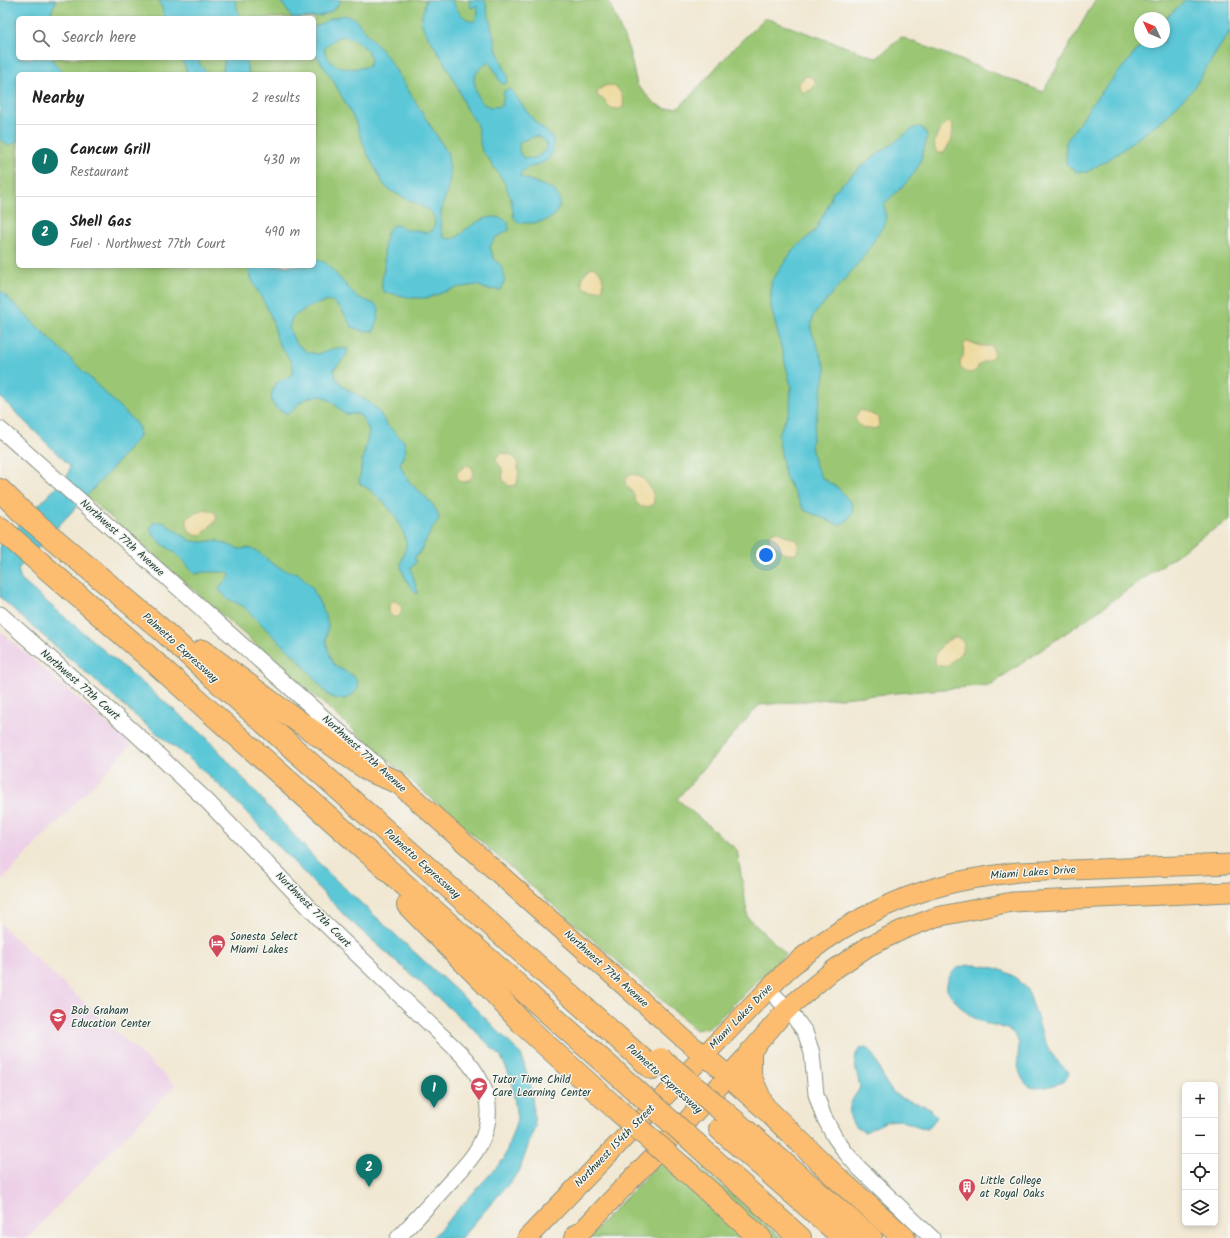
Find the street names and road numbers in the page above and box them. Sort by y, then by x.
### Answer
street label: Northwest 77th Avenue [75,495,169,581]
street label: Palmetto Expressway [138,609,223,688]
street label: Northwest 77th Court [36,645,125,726]
street label: Northwest 77th Avenue [317,711,411,797]
street label: Palmetto Expressway [380,825,465,904]
street label: Miami Lakes Drive [990,861,1076,885]
street label: Northwest 77th Court [271,868,356,953]
street label: Northwest 77th Avenue [559,926,653,1012]
street label: Miami Lakes Drive [705,980,777,1054]
street label: Palmetto Expressway [622,1040,707,1119]
street label: Northwest 154th Street [570,1100,660,1192]

